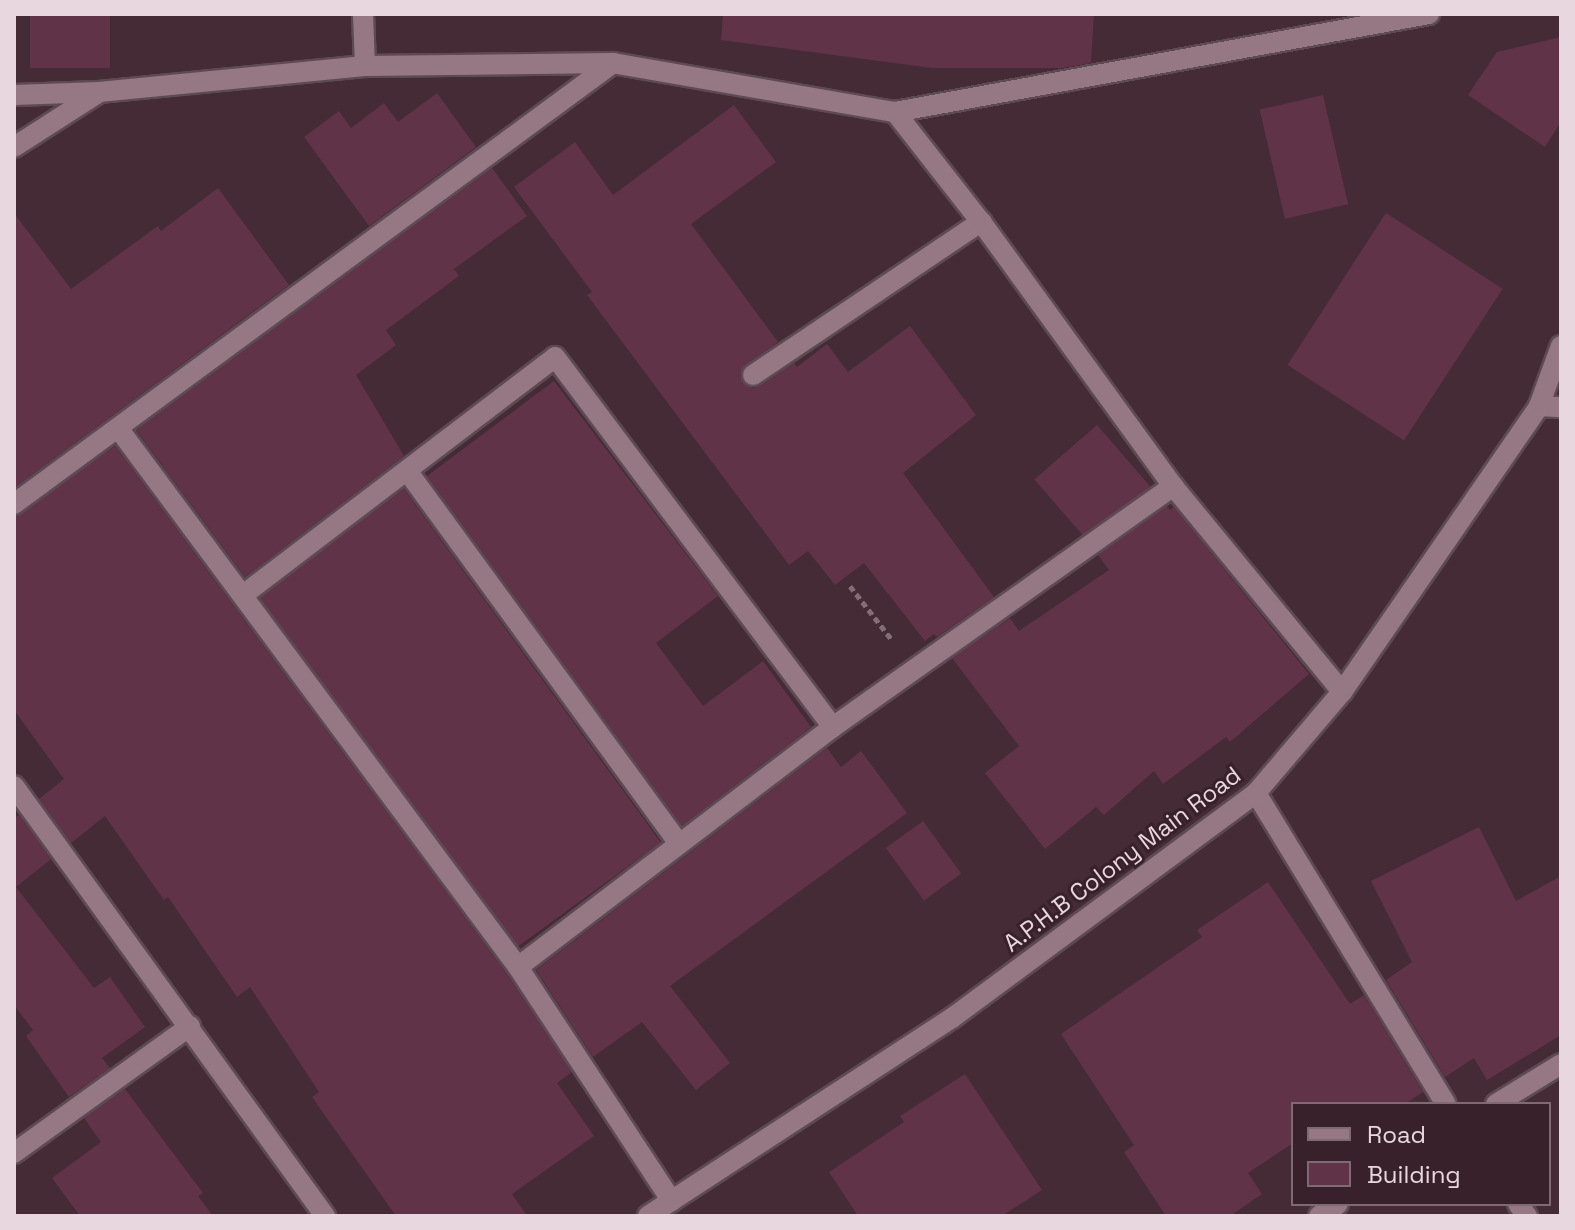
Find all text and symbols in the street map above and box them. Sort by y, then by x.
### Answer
street label: A.P.H.B Colony Main Road [998,760,1246,958]
legend [1291,1102,1551,1206]
text: Road [1367,1119,1426,1150]
text: Building [1367,1159,1461,1190]

